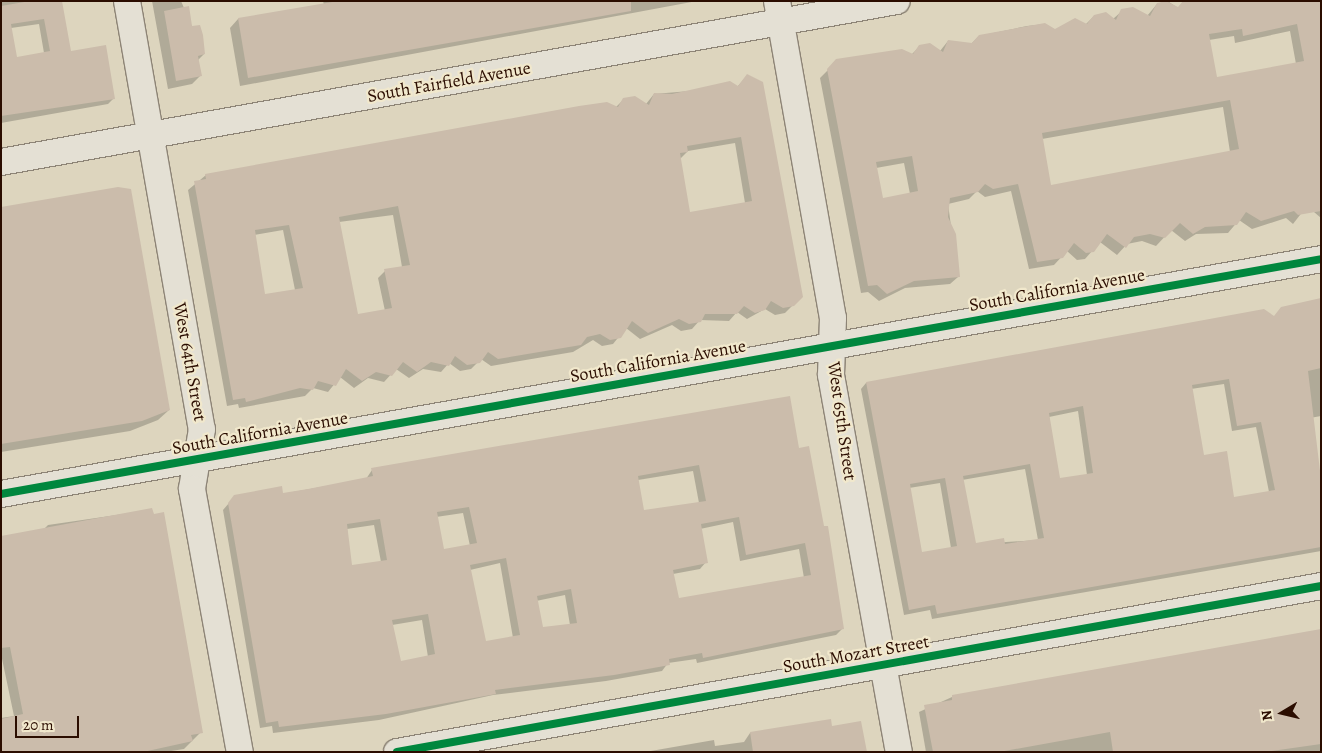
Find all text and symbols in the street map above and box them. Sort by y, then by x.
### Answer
street label: South Fairfield Avenue [366,57,532,107]
street label: South California Avenue [967,264,1147,316]
street label: West 64th Street [169,301,211,423]
street label: South California Avenue [568,335,748,387]
street label: West 65th Street [823,360,861,482]
street label: South California Avenue [170,407,350,459]
street label: South Mozart Street [781,630,931,678]
north arrow [1257,688,1307,738]
scale bar [18,706,81,738]
text: N [1257,709,1277,722]
text: 20 m [23,715,54,735]

